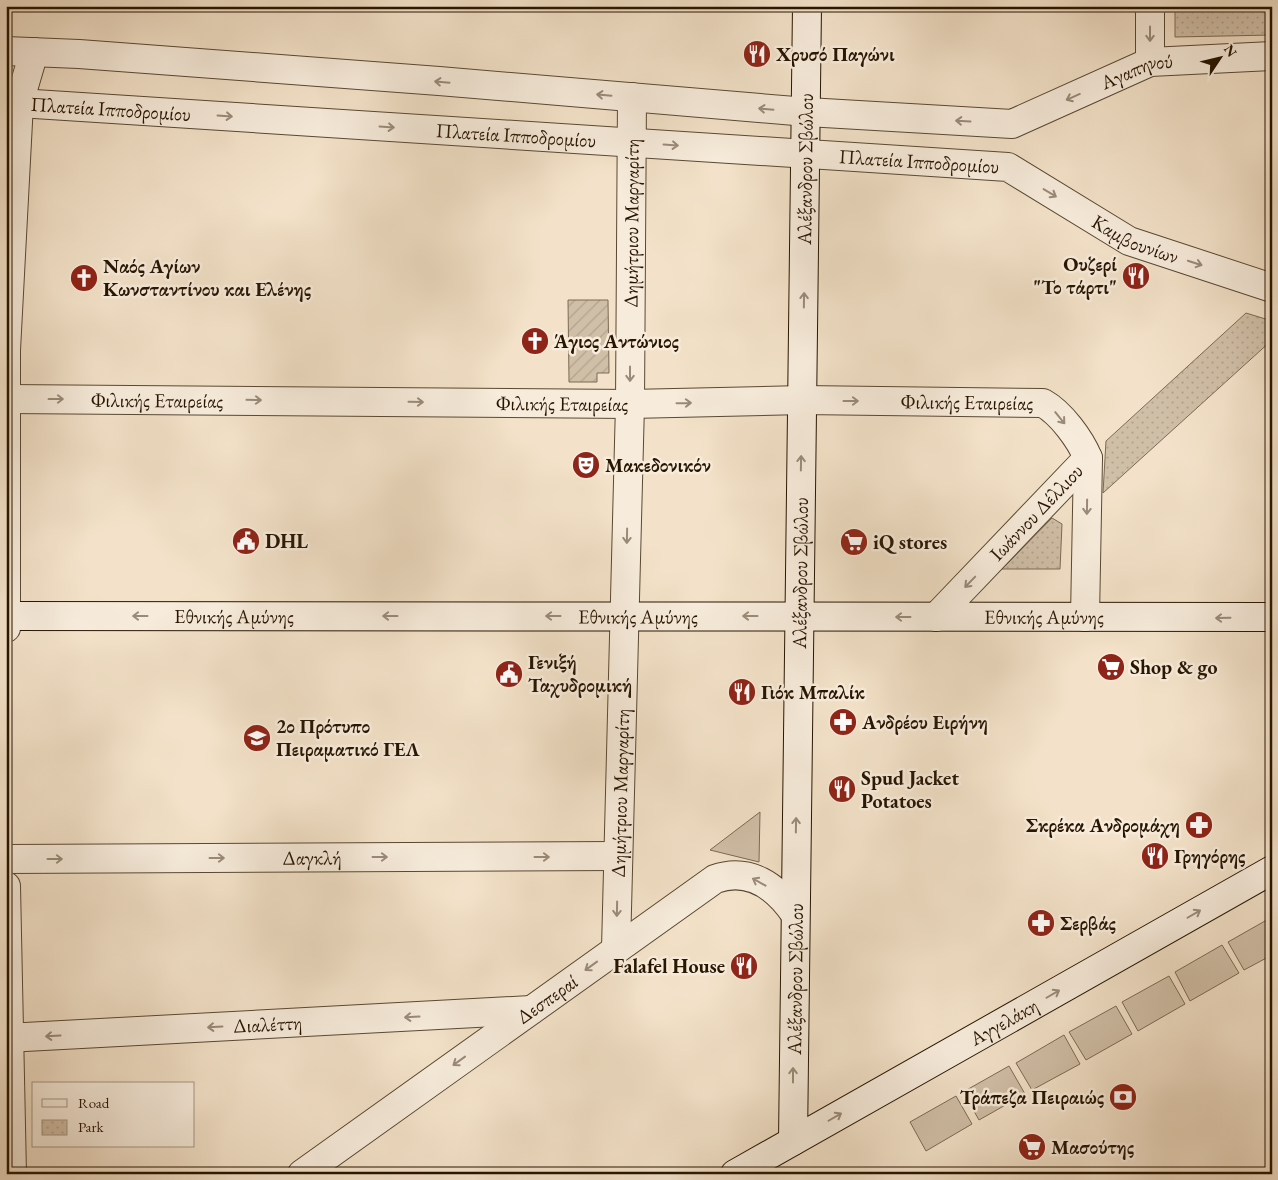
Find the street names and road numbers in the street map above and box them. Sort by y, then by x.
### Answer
street label: Αγαπηνού [1095,48,1174,96]
street label: Πλατεία Ιπποδρομίου [30,91,192,127]
street label: Αλέξανδρου Σβώλου [791,93,819,246]
street label: Πλατεία Ιπποδρομίου [435,117,597,153]
street label: Δημήτριου Μαργαρίτη [618,139,645,308]
street label: Πλατεία Ιπποδρομίου [838,143,1000,179]
street label: Καμβουνίων [1087,208,1182,269]
street label: Φιλικής Εταιρείας [91,387,223,414]
street label: Φιλικής Εταιρείας [900,388,1033,416]
street label: Φιλικής Εταιρείας [496,390,628,417]
street label: Ιωάννου Δέλλιου [984,458,1089,566]
street label: Αλέξανδρου Σβώλου [786,497,814,650]
street label: Εθνικής Αμύνης [174,603,294,629]
street label: Εθνικής Αμύνης [578,603,698,630]
street label: Εθνικής Αμύνης [984,604,1104,630]
street label: Δημήτριου Μαργαρίτη [605,708,635,878]
street label: Δαγκλή [282,844,342,871]
street label: Αλέξανδρου Σβώλου [781,903,809,1056]
street label: Δεσπεραί [511,968,583,1030]
street label: Αγγελάκη [964,992,1043,1052]
street label: Διαλέττη [232,1009,303,1039]

